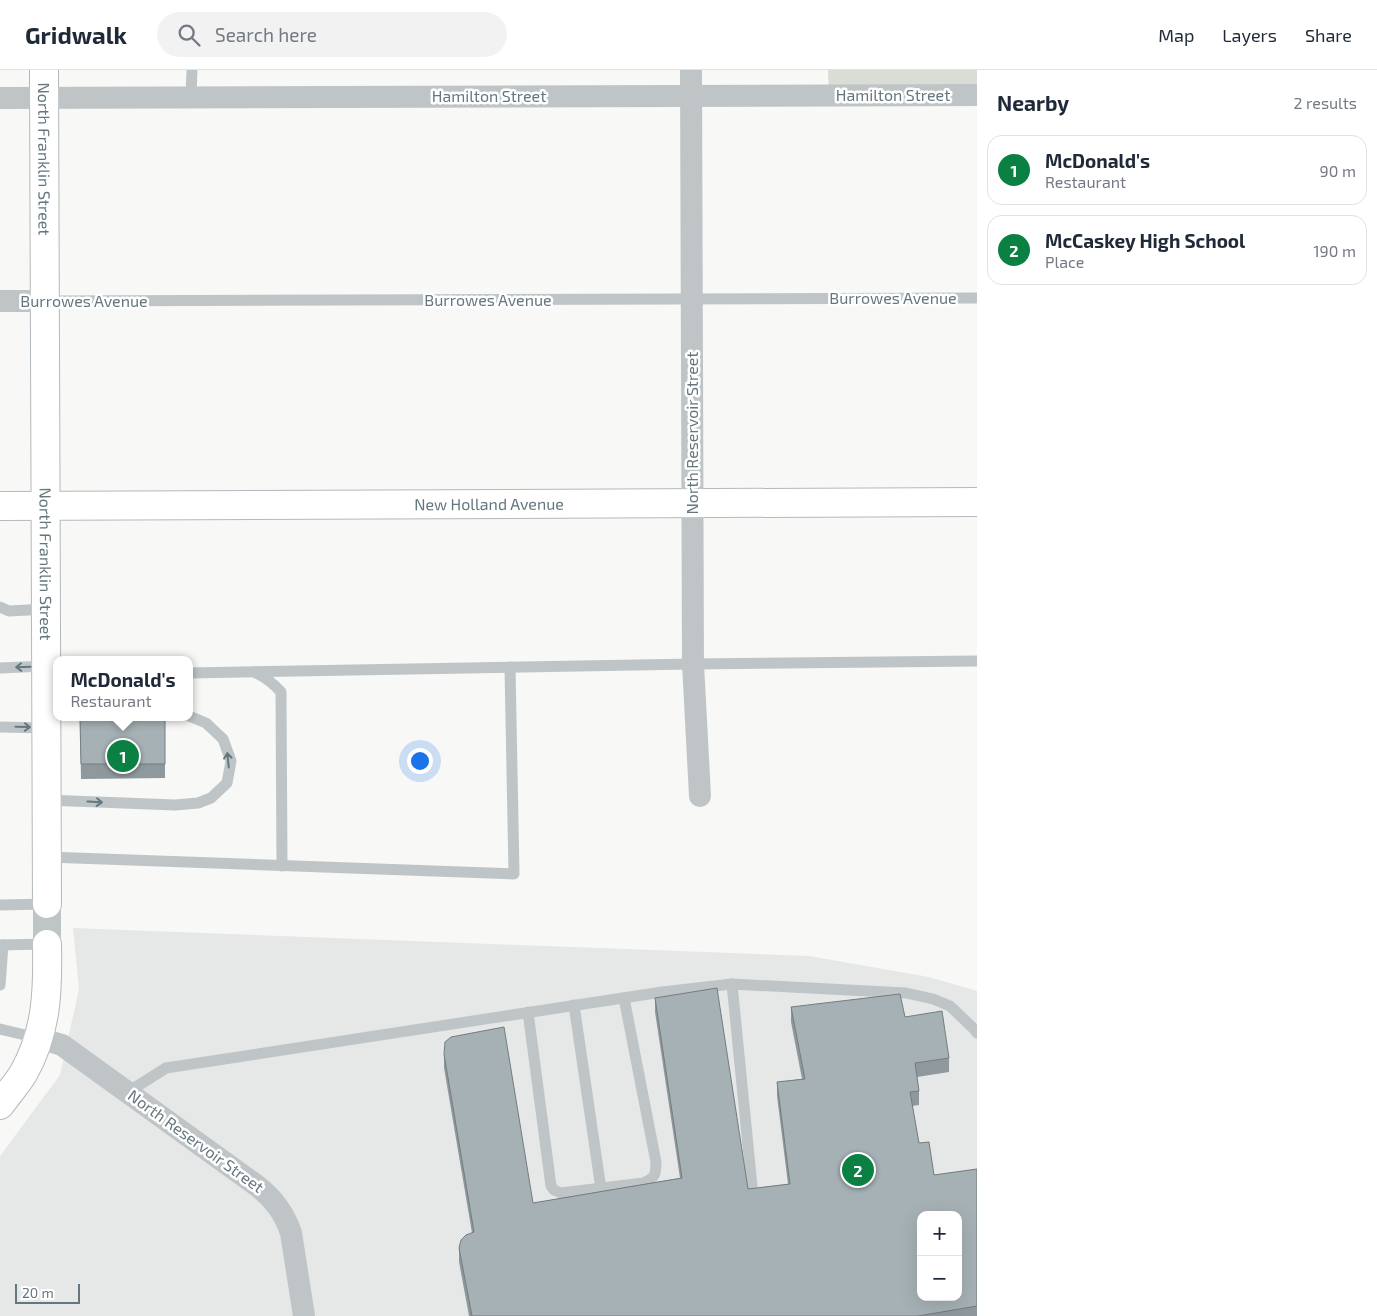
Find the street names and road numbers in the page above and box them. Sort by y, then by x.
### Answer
street label: North Franklin Street [35,82,55,236]
street label: Hamilton Street [836,85,950,104]
street label: Hamilton Street [432,86,546,105]
street label: Burrowes Avenue [829,288,957,307]
street label: Burrowes Avenue [424,290,552,309]
street label: Burrowes Avenue [20,291,148,310]
street label: North Reservoir Street [682,352,701,514]
street label: North Franklin Street [37,487,56,640]
street label: New Holland Avenue [414,494,564,513]
street label: North Reservoir Street [125,1085,268,1196]

